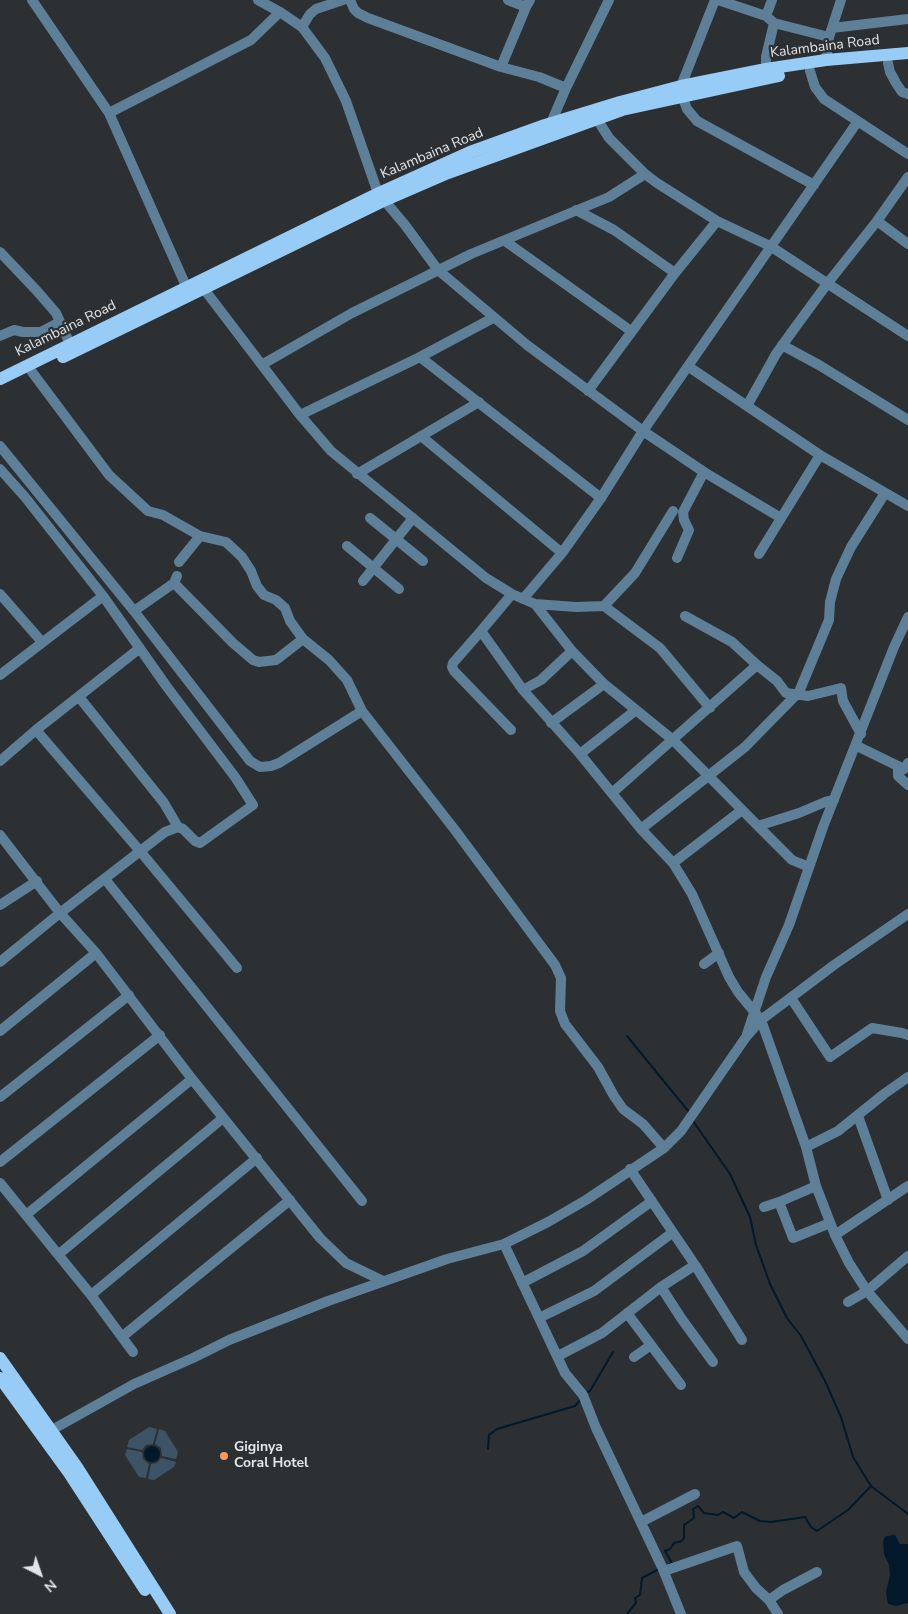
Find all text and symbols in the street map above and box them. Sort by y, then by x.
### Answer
street label: Kalambaina Road [769,32,881,62]
street label: Kalambaina Road [378,125,486,183]
street label: Kalambaina Road [13,297,119,361]
place label: Giginya Coral Hotel [234,1440,309,1472]
marker: Giginya Coral Hotel [218,1450,230,1462]
north arrow [15,1549,65,1599]
text: N [40,1575,60,1596]

